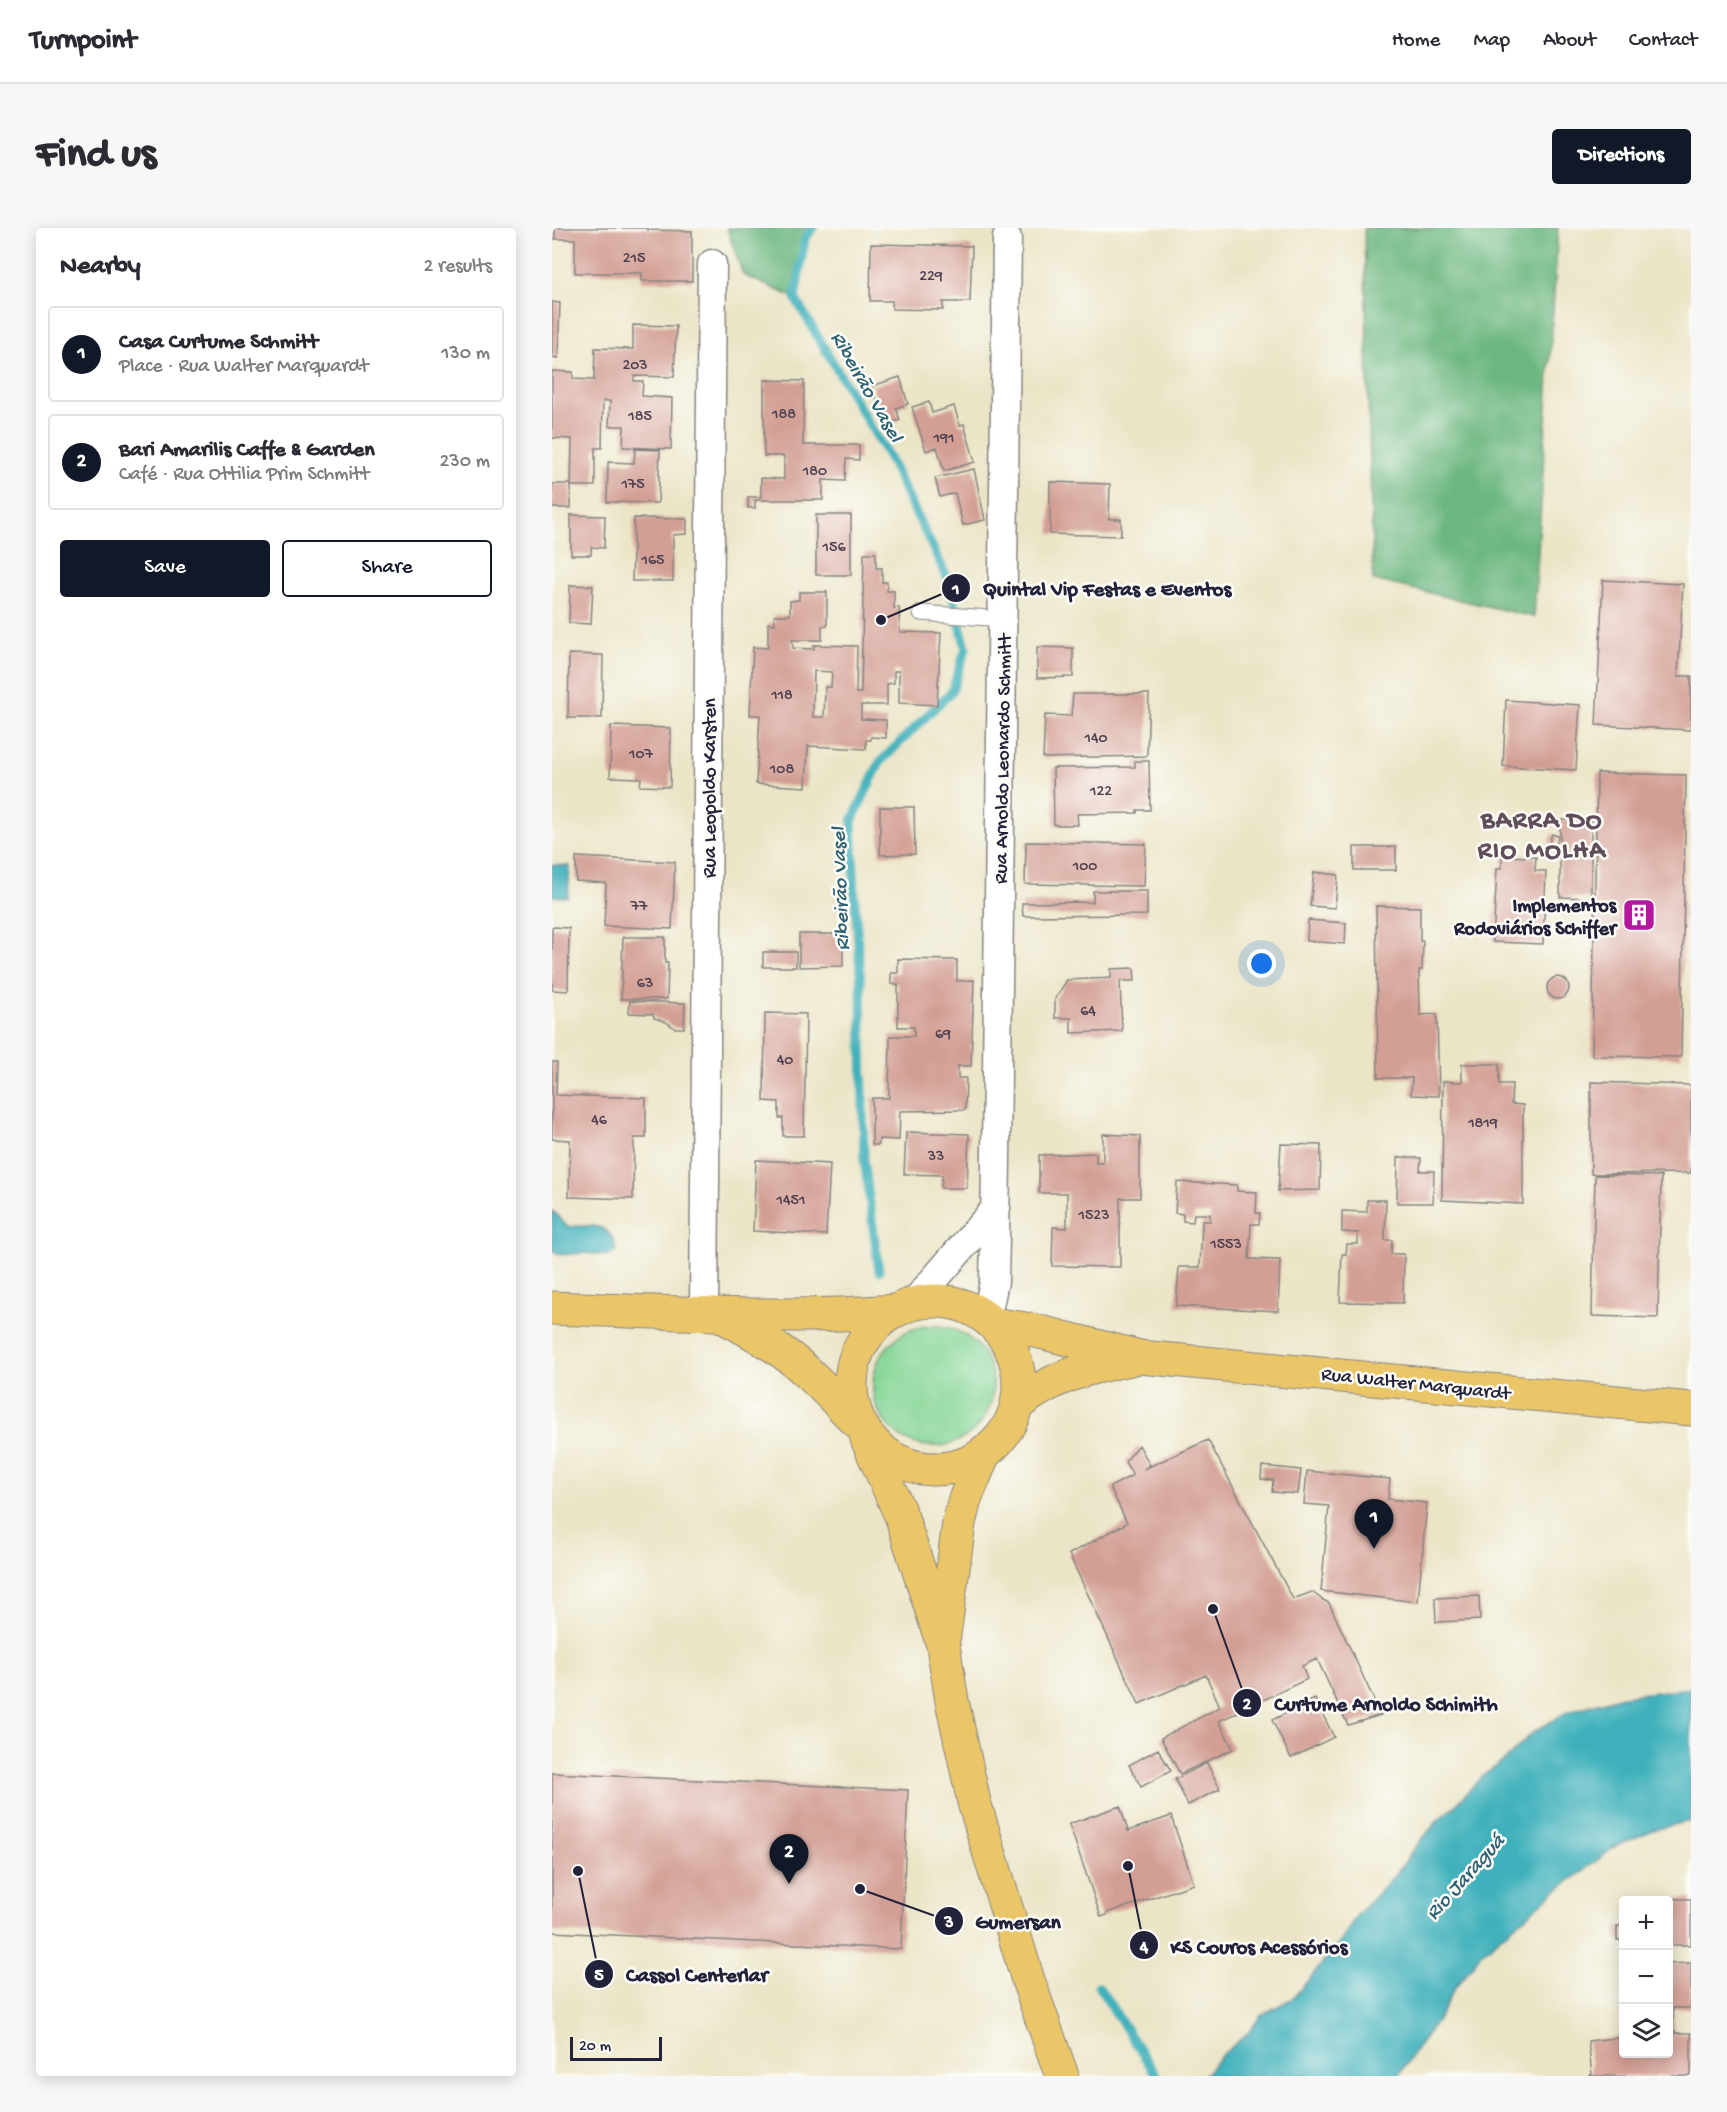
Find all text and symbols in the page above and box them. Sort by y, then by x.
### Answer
text: Turnpoint [30,25,136,58]
text: Home [1392,29,1440,54]
text: Map [1473,29,1510,54]
text: About [1543,29,1596,54]
text: Contact [1629,29,1697,54]
button: Directions [1552,129,1691,184]
text: Find us [36,132,156,181]
house number: 215 [623,250,645,269]
text: Nearby [60,252,141,283]
text: 2 results [423,256,492,279]
house number: 229 [919,268,943,287]
water label: Ribeirão Vasel [823,328,907,449]
text: Casa Curtume Schmitt [119,330,318,356]
text: 1 [77,343,86,366]
text: 130 m [441,343,490,366]
text: Place · Rua Walter Marquardt [119,356,368,379]
house number: 203 [622,357,648,376]
house number: 188 [771,406,796,425]
house number: 185 [627,408,652,427]
house number: 191 [933,430,954,449]
text: Bari Amarilis Caffe & Garden [119,438,375,464]
text: 2 [77,451,86,474]
text: 230 m [440,451,490,474]
house number: 180 [802,463,827,482]
text: Café · Rua Ottilia Prim Schmitt [119,464,369,487]
house number: 175 [620,476,645,495]
house number: 156 [822,539,846,558]
button: Save [60,540,270,597]
button: Share [282,540,492,597]
house number: 165 [641,552,664,571]
callout: Quintal Vip Festas e Eventos [941,568,1243,607]
text: Quintal Vip Festas e Eventos [983,579,1232,604]
text: 1 [951,580,960,601]
street label: Rua Arnoldo Leonardo Schmitt [991,632,1018,884]
house number: 118 [770,687,793,706]
street label: Rua Leopoldo Karsten [700,698,723,878]
house number: 140 [1083,730,1108,749]
house number: 107 [628,746,654,765]
house number: 108 [769,761,794,780]
house number: 122 [1089,783,1112,802]
district label: BARRA DO RIO MOLHA [1477,807,1606,868]
water label: Ribeirão Vasel [828,825,857,951]
house number: 100 [1072,858,1097,877]
place label: Implementos Rodoviários Schiffer [1453,896,1618,942]
building icon: Implementos Rodoviários Schiffer [1621,897,1657,933]
house number: 77 [630,898,648,917]
your location [1247,949,1276,978]
house number: 63 [637,975,653,994]
house number: 64 [1080,1003,1096,1022]
house number: 69 [935,1026,951,1045]
house number: 40 [777,1052,793,1071]
house number: 46 [591,1112,608,1131]
house number: 1819 [1467,1115,1498,1134]
house number: 33 [927,1148,944,1167]
house number: 1451 [776,1192,805,1211]
house number: 1523 [1077,1207,1110,1226]
house number: 1553 [1209,1236,1242,1255]
street label: Rua Walter Marquardt [1320,1364,1513,1407]
pin: 1 [1354,1500,1394,1549]
callout: Curtume Arnoldo Schimith [1232,1683,1509,1722]
text: Curtume Arnoldo Schimith [1273,1694,1498,1719]
text: 2 [1243,1695,1252,1716]
water label: Rio Jaraguá [1422,1829,1513,1926]
pin: 2 [770,1834,808,1884]
map controls [1619,1896,1673,2058]
button: + [1619,1896,1673,1950]
callout: Gumersan [934,1901,1073,1940]
text: Gumersan [975,1912,1062,1937]
text: 3 [943,1913,954,1934]
callout: KS Couros Acessórios [1129,1926,1360,1965]
text: KS Couros Acessórios [1170,1937,1349,1962]
text: 4 [1139,1938,1149,1959]
button: − [1619,1950,1673,2004]
callout: Cassol Centerlar [584,1954,780,1993]
text: Cassol Centerlar [625,1965,770,1990]
text: 5 [594,1966,604,1987]
button: layers [1619,2004,1673,2058]
scale bar [570,2034,662,2062]
text: 20 m [579,2038,611,2057]

